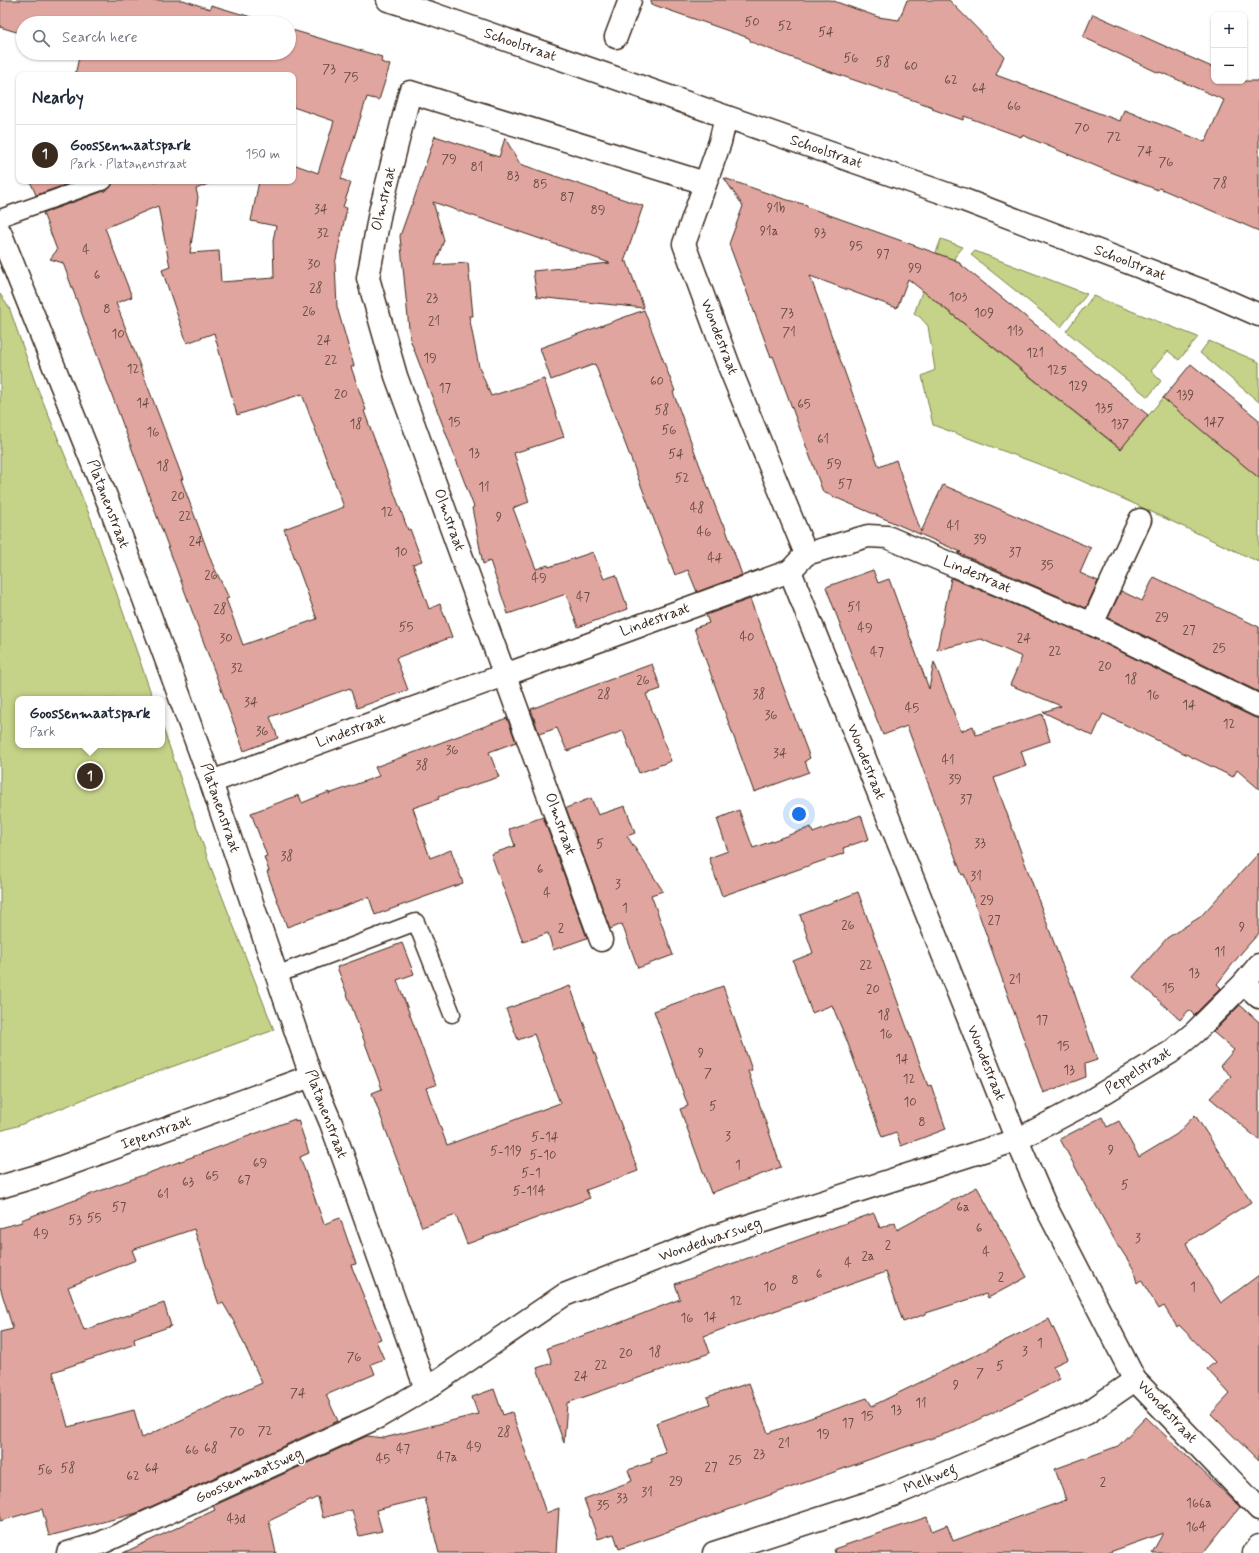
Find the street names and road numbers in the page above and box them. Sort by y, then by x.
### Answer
street label: Schoolstraat [481,23,559,67]
street label: Schoolstraat [787,130,865,174]
street label: Olmstraat [367,165,401,233]
street label: Schoolstraat [1091,240,1169,286]
street label: Wondestraat [695,296,743,378]
street label: Platanenstraat [82,457,134,552]
street label: Olmstraat [429,486,470,554]
street label: Lindestraat [940,552,1015,599]
street label: Lindestraat [618,598,693,642]
street label: Lindestraat [314,709,389,753]
street label: Wondestraat [842,721,890,803]
street label: Platanenstraat [195,760,245,856]
street label: Olmstraat [540,790,581,858]
street label: Wondestraat [962,1022,1010,1104]
street label: Peppelstraat [1101,1043,1175,1099]
street label: Platanenstraat [300,1067,352,1162]
street label: Iepenstraat [118,1111,194,1155]
street label: Wondedwarsweg [656,1213,764,1268]
street label: Wondestraat [1132,1376,1202,1448]
street label: Goossenmaatsweg [192,1443,306,1510]
street label: Melkweg [900,1459,960,1500]

